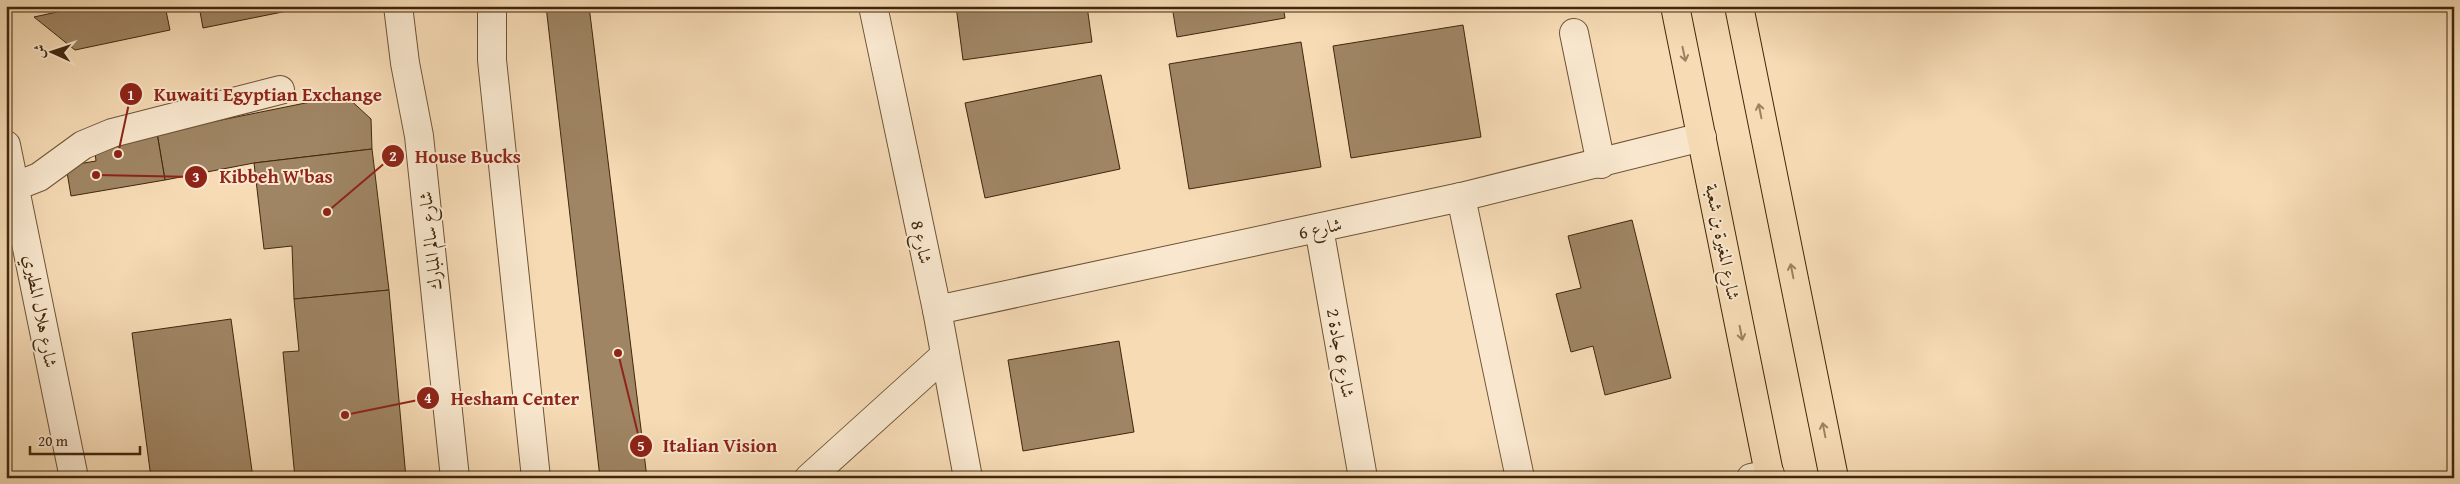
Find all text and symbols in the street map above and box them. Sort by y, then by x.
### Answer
north arrow [28,28,78,78]
text: ش [29,44,49,59]
one-way arrow [1680,46,1690,62]
callout: Kuwaiti Egyptian Exchange [118,77,392,111]
text: Kuwaiti Egyptian Exchange [154,80,382,108]
text: 1 [127,84,135,105]
one-way arrow [1755,104,1764,120]
callout: House Bucks [381,139,531,173]
text: House Bucks [415,142,521,170]
text: 2 [389,145,397,166]
callout: Kibbeh W'bas [184,160,342,194]
text: Kibbeh W'bas [219,162,333,190]
text: 3 [192,166,200,187]
street label: شارع المغيرة بن شعبة [1697,181,1748,303]
street label: شارع سالم المبارك [411,190,452,292]
street label: شارع 6 [1296,210,1345,248]
street label: شارع 8 [902,218,940,267]
street label: شارع هلال المطيري [15,252,65,370]
one-way arrow [1787,263,1796,279]
street label: شارع 6 جادة 2 [1318,306,1362,400]
one-way arrow [1737,325,1746,341]
callout: Hesham Center [416,381,589,415]
text: Hesham Center [451,384,580,412]
text: 4 [424,387,432,408]
one-way arrow [1819,422,1828,438]
scale bar [30,424,140,456]
callout: Italian Vision [628,429,787,463]
text: 20 m [38,430,69,451]
text: Italian Vision [663,431,778,459]
text: 5 [637,435,645,456]

